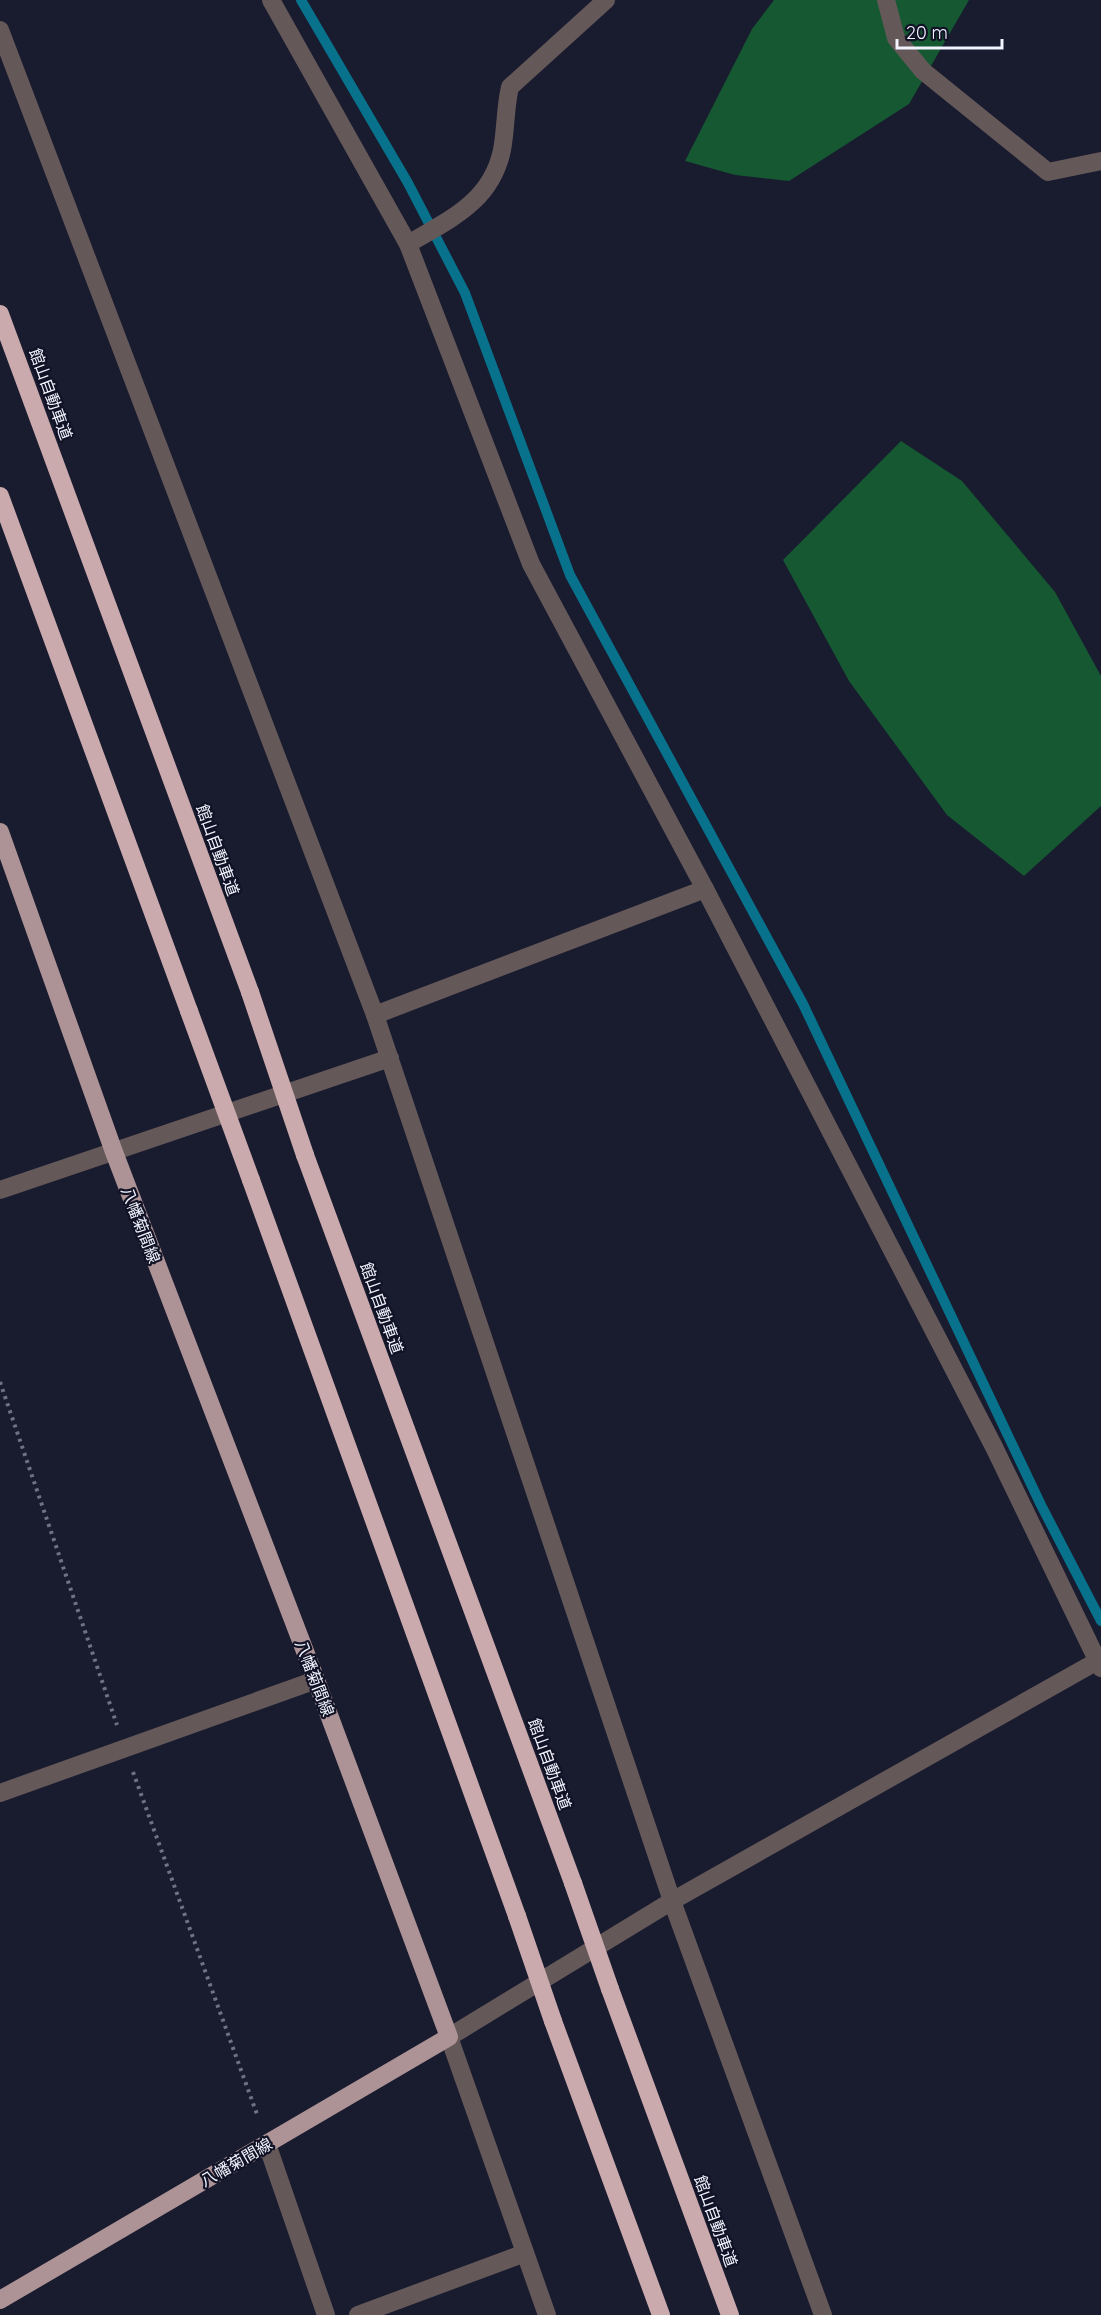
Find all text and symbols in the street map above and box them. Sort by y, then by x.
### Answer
scale bar [897,12,1002,50]
text: 20 m [906,21,948,44]
street label: 館山自動車道 [25,345,77,443]
street label: 館山自動車道 [192,801,244,899]
street label: 八幡菊間線 [117,1184,165,1266]
street label: 館山自動車道 [356,1259,408,1357]
street label: 八幡菊間線 [291,1637,339,1719]
street label: 館山自動車道 [524,1715,576,1813]
street label: 八幡菊間線 [196,2133,276,2191]
street label: 館山自動車道 [690,2172,742,2270]

